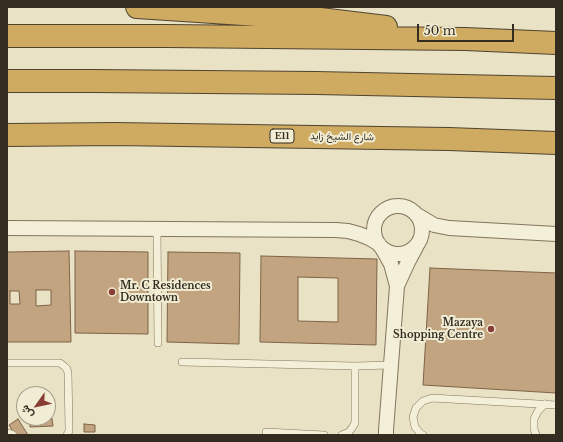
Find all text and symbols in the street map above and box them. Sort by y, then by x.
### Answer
scale bar [419,16,516,42]
text: 50 m [424,23,456,38]
road number: E11 [270,129,294,143]
street label: شارع الشيخ زايد [310,130,374,144]
place label: Mr. C Residences Downtown [120,280,211,304]
marker: Mr. C Residences Downtown [107,287,117,297]
place label: Mazaya Shopping Centre [393,317,483,340]
marker: Mazaya Shopping Centre [486,324,496,334]
north arrow [16,386,56,426]
text: ش [17,403,36,421]

